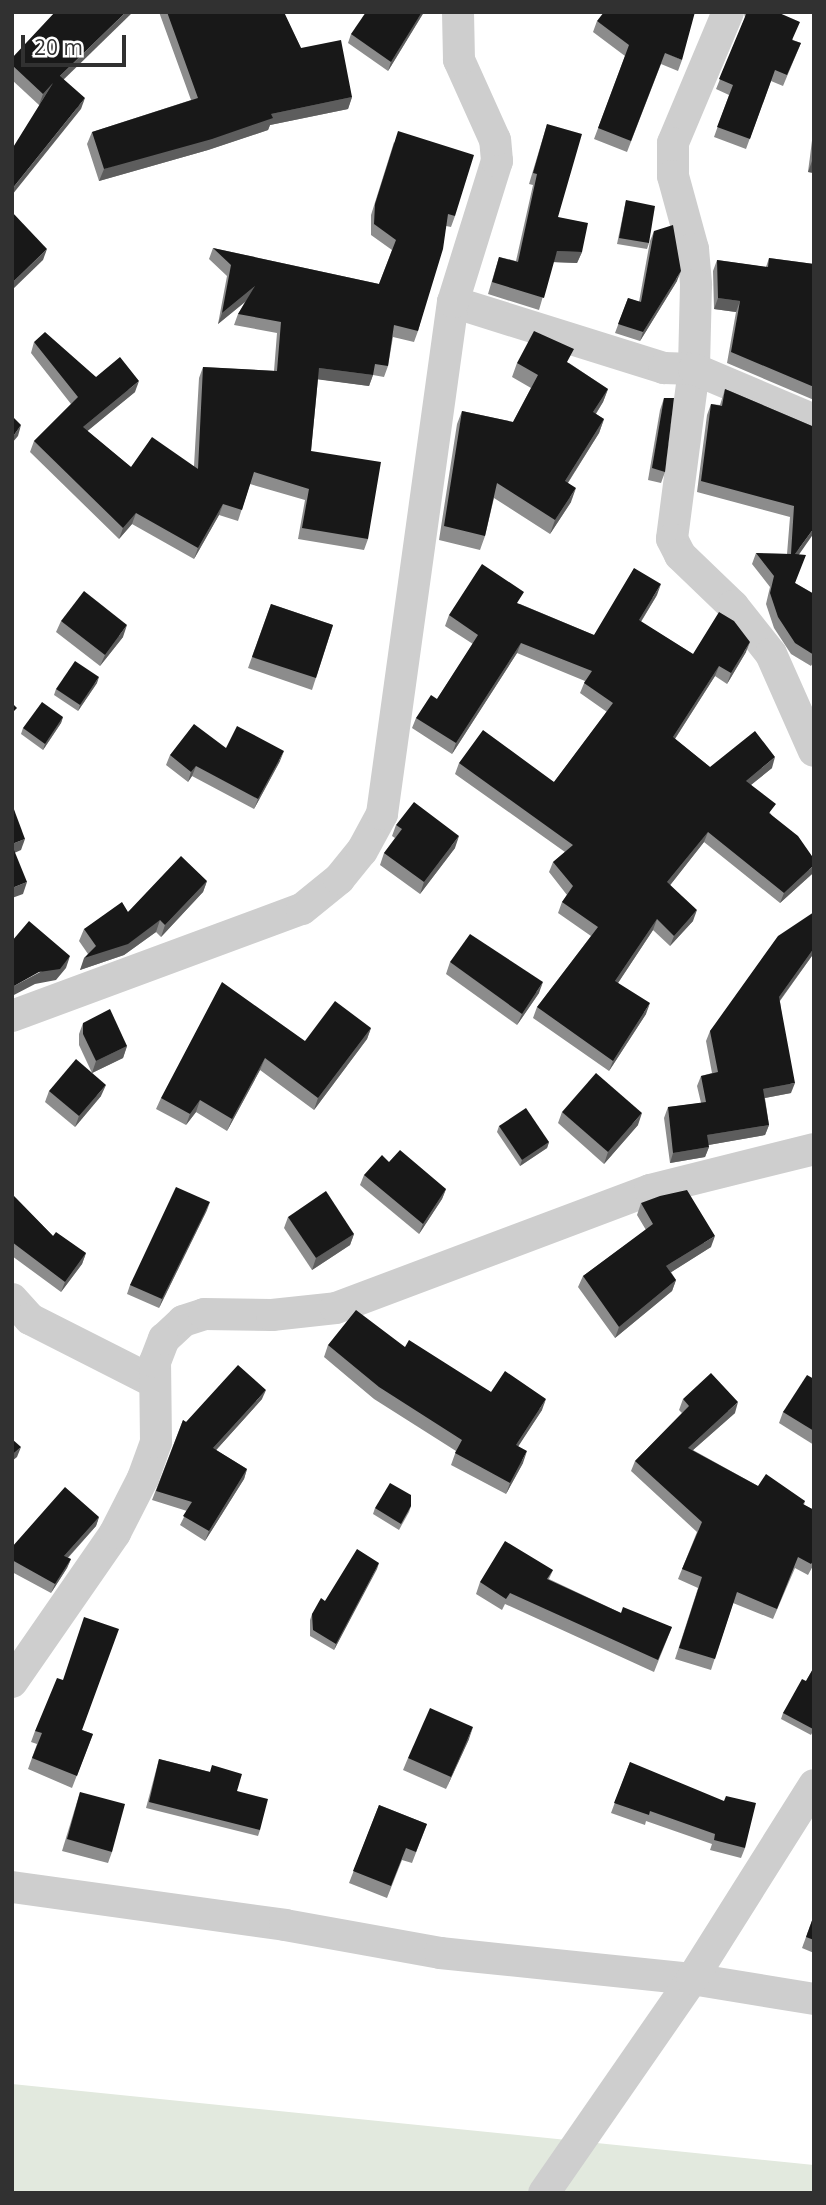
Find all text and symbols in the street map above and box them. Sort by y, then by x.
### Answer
scale bar [24,21,130,65]
text: 20 m [34,33,83,61]

